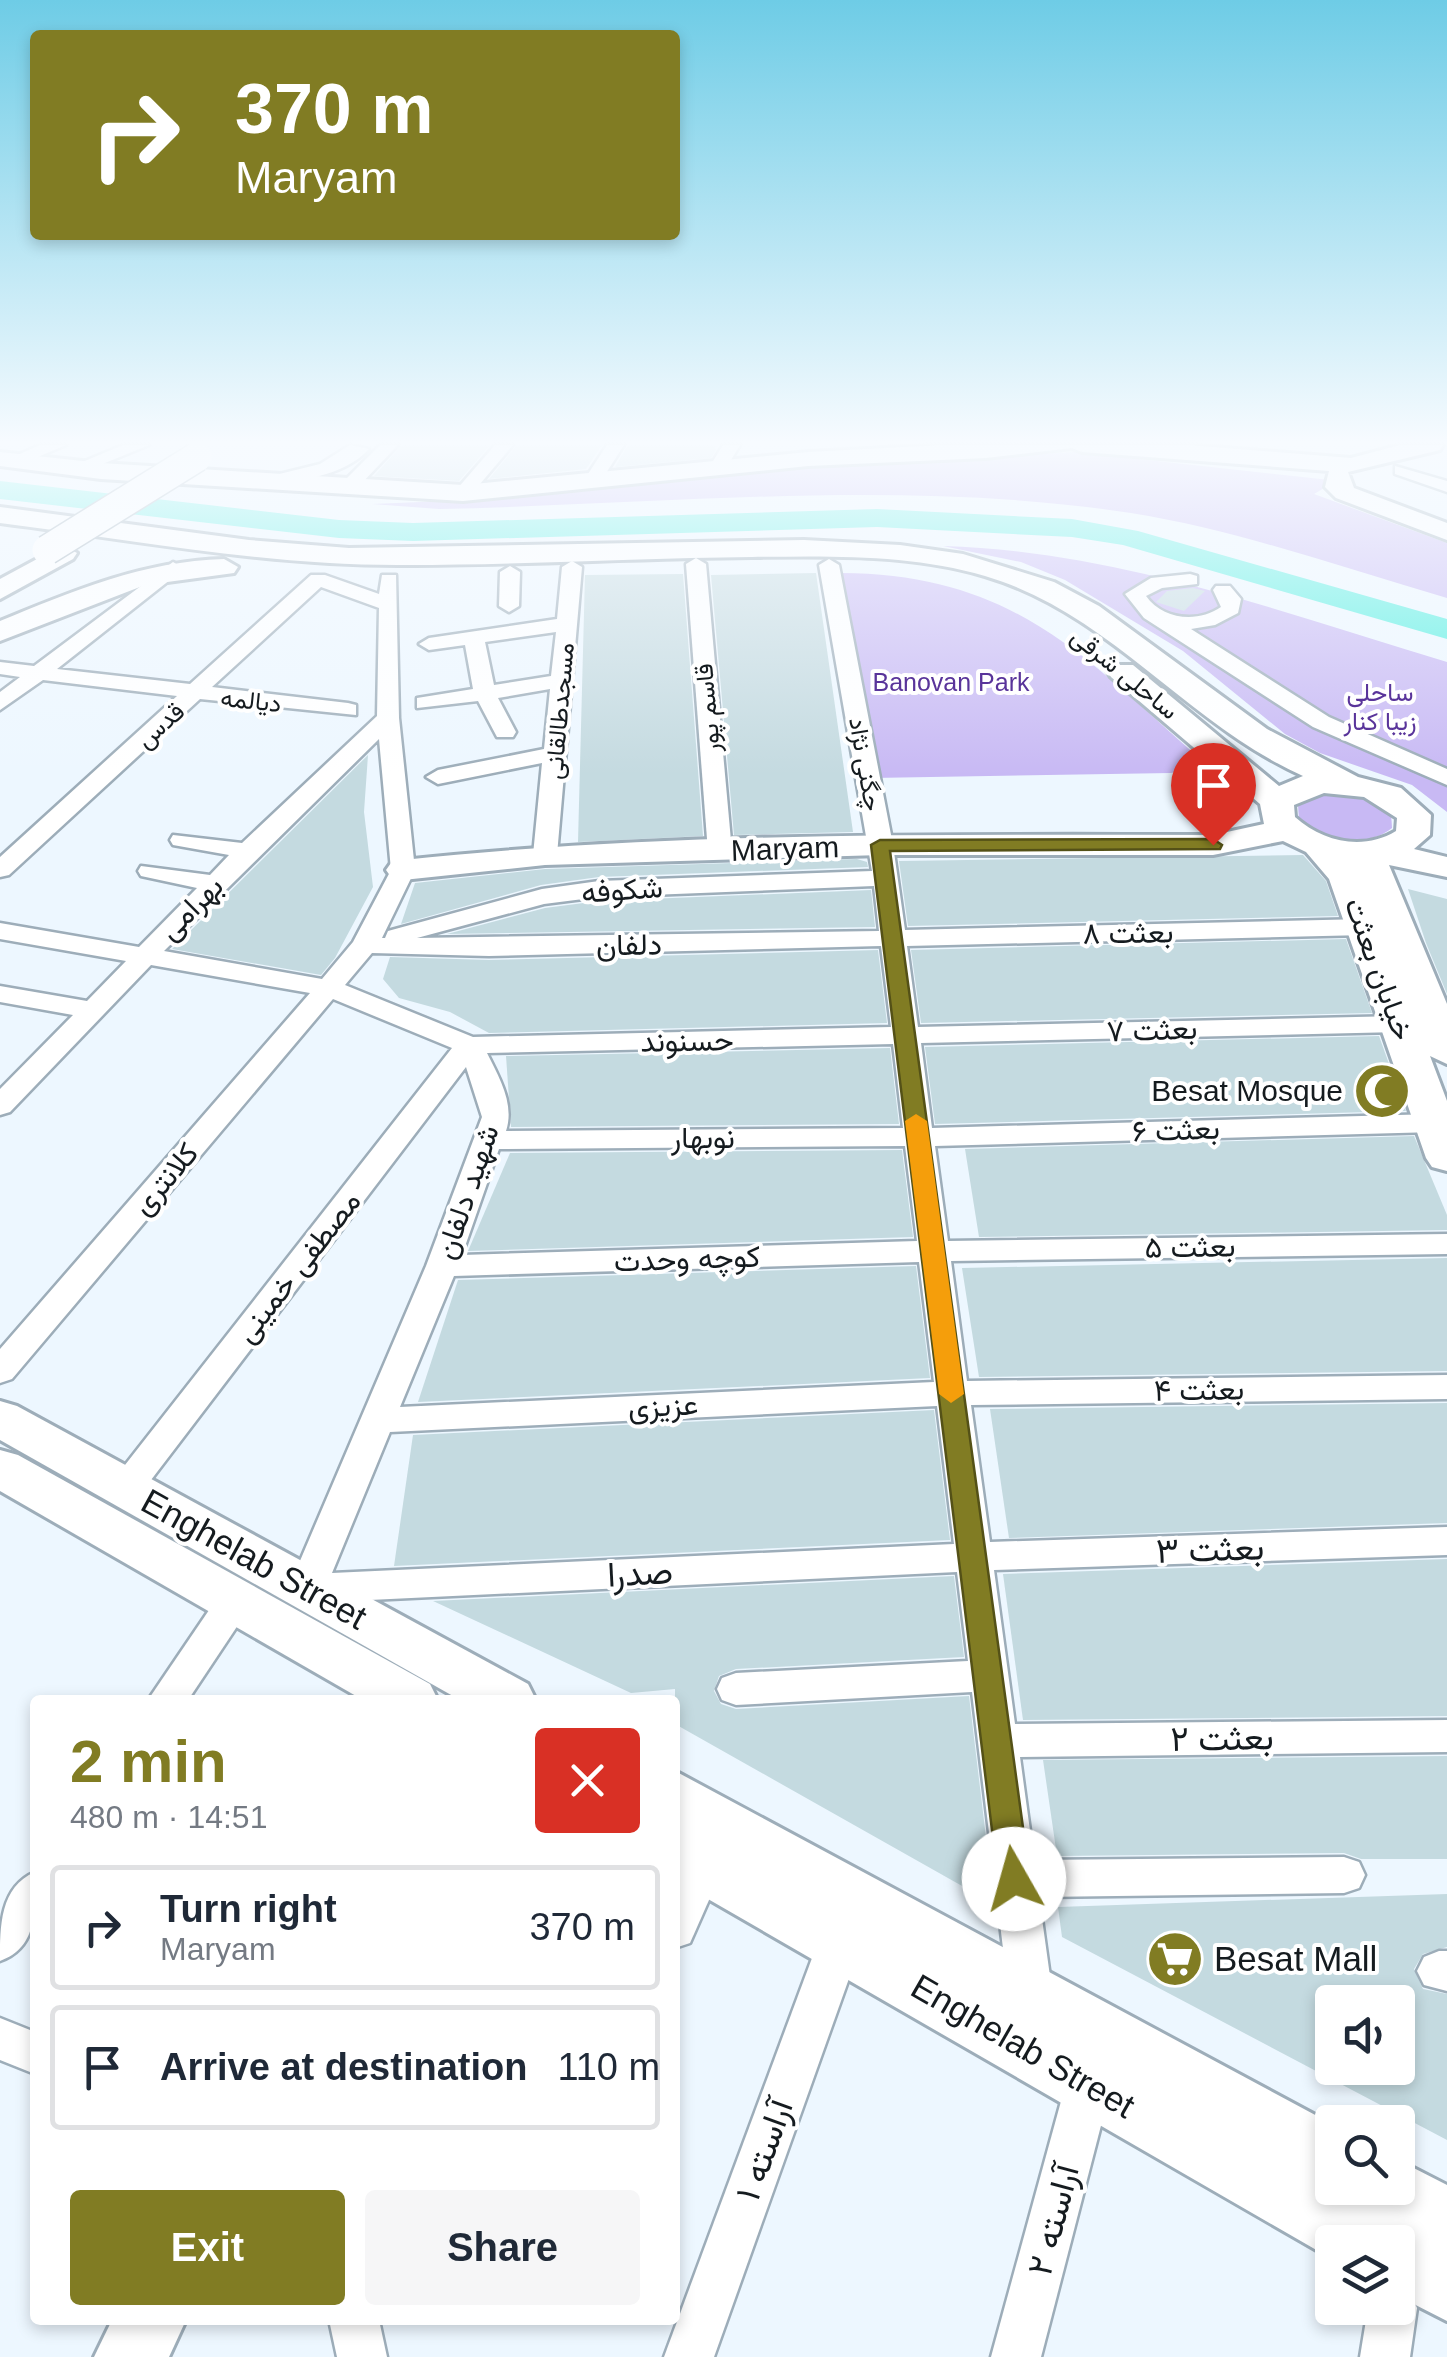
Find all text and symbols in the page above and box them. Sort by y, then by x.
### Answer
icon: right [70,70,200,200]
text: 370 m [235,70,433,148]
text: Maryam [235,152,398,203]
street label: ساحلی شرقی [1065,621,1184,726]
street label: مسجدطالقانی [539,641,581,781]
street label: قاسم پور [689,662,728,755]
park label: Banovan Park [872,668,1030,696]
park label: ساحلی زیبا کنار [1342,678,1417,737]
street label: دیالمه [219,683,283,718]
street label: قدس [130,696,191,755]
street label: چگنی نژاد [841,715,888,814]
pin [1171,743,1256,846]
icon: arrive [1186,758,1241,813]
street label: Maryam [730,830,840,867]
street label: بهرامی [152,869,231,948]
street label: شکوفه [580,870,664,911]
street label: خیابان بعثت [1338,893,1420,1045]
street label: بعثت ۸ [1082,915,1174,951]
street label: دلفان [596,927,662,962]
street label: بعثت ۷ [1106,1011,1198,1049]
street label: حسنوند [640,1023,734,1060]
mosque icon: Besat Mosque [1352,1061,1412,1121]
place label: Besat Mosque [1151,1074,1343,1107]
street label: بعثت ۶ [1132,1111,1220,1149]
street label: شهید دلفان [428,1120,507,1264]
street label: نوبهار [670,1121,735,1156]
street label: کلانتری [125,1136,206,1222]
street label: مصطفی خمینی [228,1185,368,1350]
street label: بعثت ۵ [1144,1229,1236,1265]
street label: کوچه وحدت [613,1239,761,1282]
street label: بعثت ۴ [1154,1372,1244,1408]
street label: عزیزی [627,1387,699,1426]
street label: Enghelab Street [135,1481,374,1637]
street label: بعثت ۳ [1155,1527,1265,1571]
street label: صدرا [606,1551,674,1597]
street label: بعثت ۲ [1170,1717,1274,1759]
text: 2 min [70,1728,227,1795]
button: close [535,1728,640,1833]
text: 480 m · 14:51 [70,1799,267,1835]
position arrow [962,1827,1066,1931]
text: Turn right [160,1888,337,1930]
icon: right [75,1900,130,1955]
text: 370 m [529,1906,635,1948]
supermarket icon: Besat Mall [1145,1929,1205,1989]
text: Maryam [160,1931,276,1967]
place label: Besat Mall [1214,1939,1377,1978]
street label: Enghelab Street [905,1966,1142,2125]
map controls [1315,1985,1415,2325]
button: sound [1315,1985,1415,2085]
icon: arrive [75,2040,130,2095]
text: Arrive at destination [160,2046,527,2088]
text: 110 m [557,2046,660,2088]
street label: آراسته ۱ [727,2091,804,2207]
button: search [1315,2105,1415,2205]
street label: آراسته ۲ [1019,2157,1090,2280]
button: Exit [70,2190,345,2305]
button: Share [365,2190,640,2305]
button: layers [1315,2225,1415,2325]

